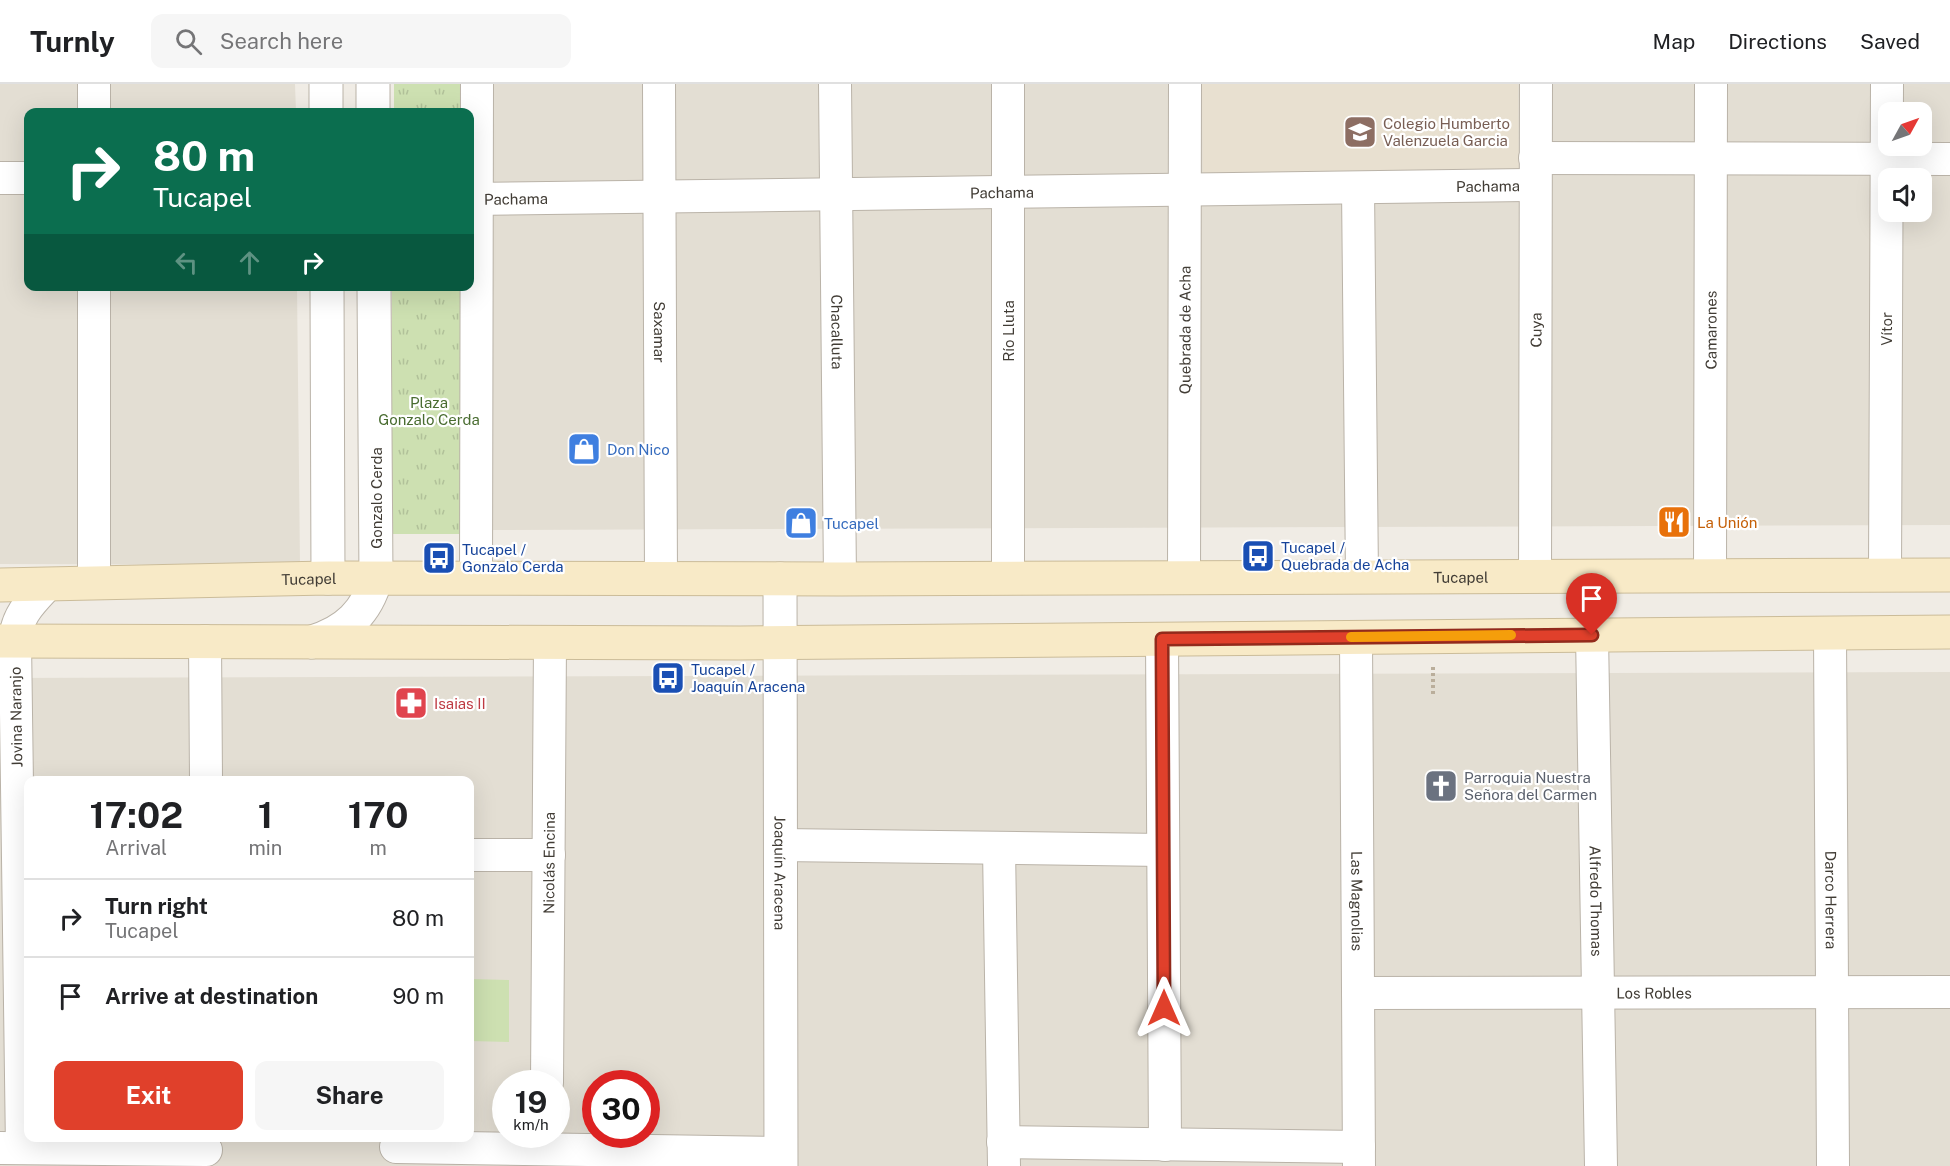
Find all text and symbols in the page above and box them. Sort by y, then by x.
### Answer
search box [151,14,571,68]
text: Turnly [30,25,115,58]
icon: search [172,25,205,58]
text: Search here [220,28,343,54]
text: Map [1653,29,1695,54]
text: Directions [1728,29,1827,54]
text: Saved [1860,29,1920,54]
north arrow [1878,102,1932,156]
map controls [1878,102,1932,222]
school or university icon: Colegio Humberto Valenzuela Garcia [1342,114,1378,150]
place label: Colegio Humberto Valenzuela Garcia [1383,115,1510,149]
text: 80 m [153,131,255,180]
icon: right [54,132,132,210]
button: sound [1878,168,1932,222]
street label: Pachama [1456,177,1520,195]
text: Tucapel [153,181,252,213]
street label: Pachama [970,183,1034,201]
street label: Pachama [484,189,548,207]
icon: left [170,246,203,279]
icon: ahead [233,246,266,279]
icon: right [296,246,329,279]
street label: Quebrada de Acha [1176,266,1193,394]
street label: Camarones [1702,291,1719,369]
street label: Chacalluta [829,294,846,370]
street label: Río Lluta [1000,300,1017,362]
street label: Saxamar [651,301,669,363]
street label: Cuya [1527,312,1544,348]
street label: Vítor [1877,312,1895,346]
park label: Plaza Gonzalo Cerda [378,394,480,428]
shop icon: Don Nico [566,431,602,467]
place label: Don Nico [607,441,670,458]
street label: Gonzalo Cerda [368,447,385,549]
restaurant icon: La Unión [1656,504,1692,540]
shop icon: Tucapel [783,505,819,541]
place label: La Unión [1697,514,1757,531]
place label: Tucapel [824,515,879,532]
bus stop icon: Tucapel / Quebrada de Acha [1240,538,1276,574]
place label: Tucapel / Quebrada de Acha [1281,539,1409,573]
bus stop icon: Tucapel / Gonzalo Cerda [421,540,457,576]
place label: Tucapel / Gonzalo Cerda [462,541,564,575]
street label: Tucapel [1433,568,1489,585]
street label: Tucapel [281,569,337,587]
pin [1566,573,1617,635]
icon: arrive [1575,582,1608,615]
bus stop icon: Tucapel / Joaquín Aracena [650,660,686,696]
place label: Tucapel / Joaquín Aracena [691,661,805,695]
street label: Jovina Naranjo [7,667,25,767]
pharmacy icon: Isaias II [393,685,429,721]
place label: Isaias II [434,695,486,712]
church icon: Parroquia Nuestra Señora del Carmen [1423,768,1459,804]
place label: Parroquia Nuestra Señora del Carmen [1464,769,1597,803]
text: 17:02 [89,794,183,836]
text: 1 [258,794,273,836]
text: 170 [348,794,409,836]
street label: Nicolás Encina [540,812,557,914]
street label: Joaquín Aracena [772,816,789,930]
text: Arrival [105,836,167,860]
text: min [248,836,282,860]
text: m [370,836,387,860]
street label: Alfredo Thomas [1587,845,1606,957]
street label: Las Magnolias [1349,851,1366,951]
street label: Darco Herrera [1823,851,1840,949]
text: Turn right [105,893,208,919]
icon: right [54,902,87,935]
text: 80 m [392,905,444,931]
text: Tucapel [105,919,178,943]
position arrow [1132,976,1196,1040]
icon: arrive [54,980,87,1013]
text: Arrive at destination [105,983,318,1009]
text: 90 m [393,983,444,1009]
street label: Los Robles [1616,984,1692,1001]
button: Exit [54,1061,243,1130]
button: Share [255,1061,444,1130]
speed limit sign: 30 [582,1070,660,1148]
text: 19 [515,1084,547,1120]
text: km/h [513,1116,549,1133]

